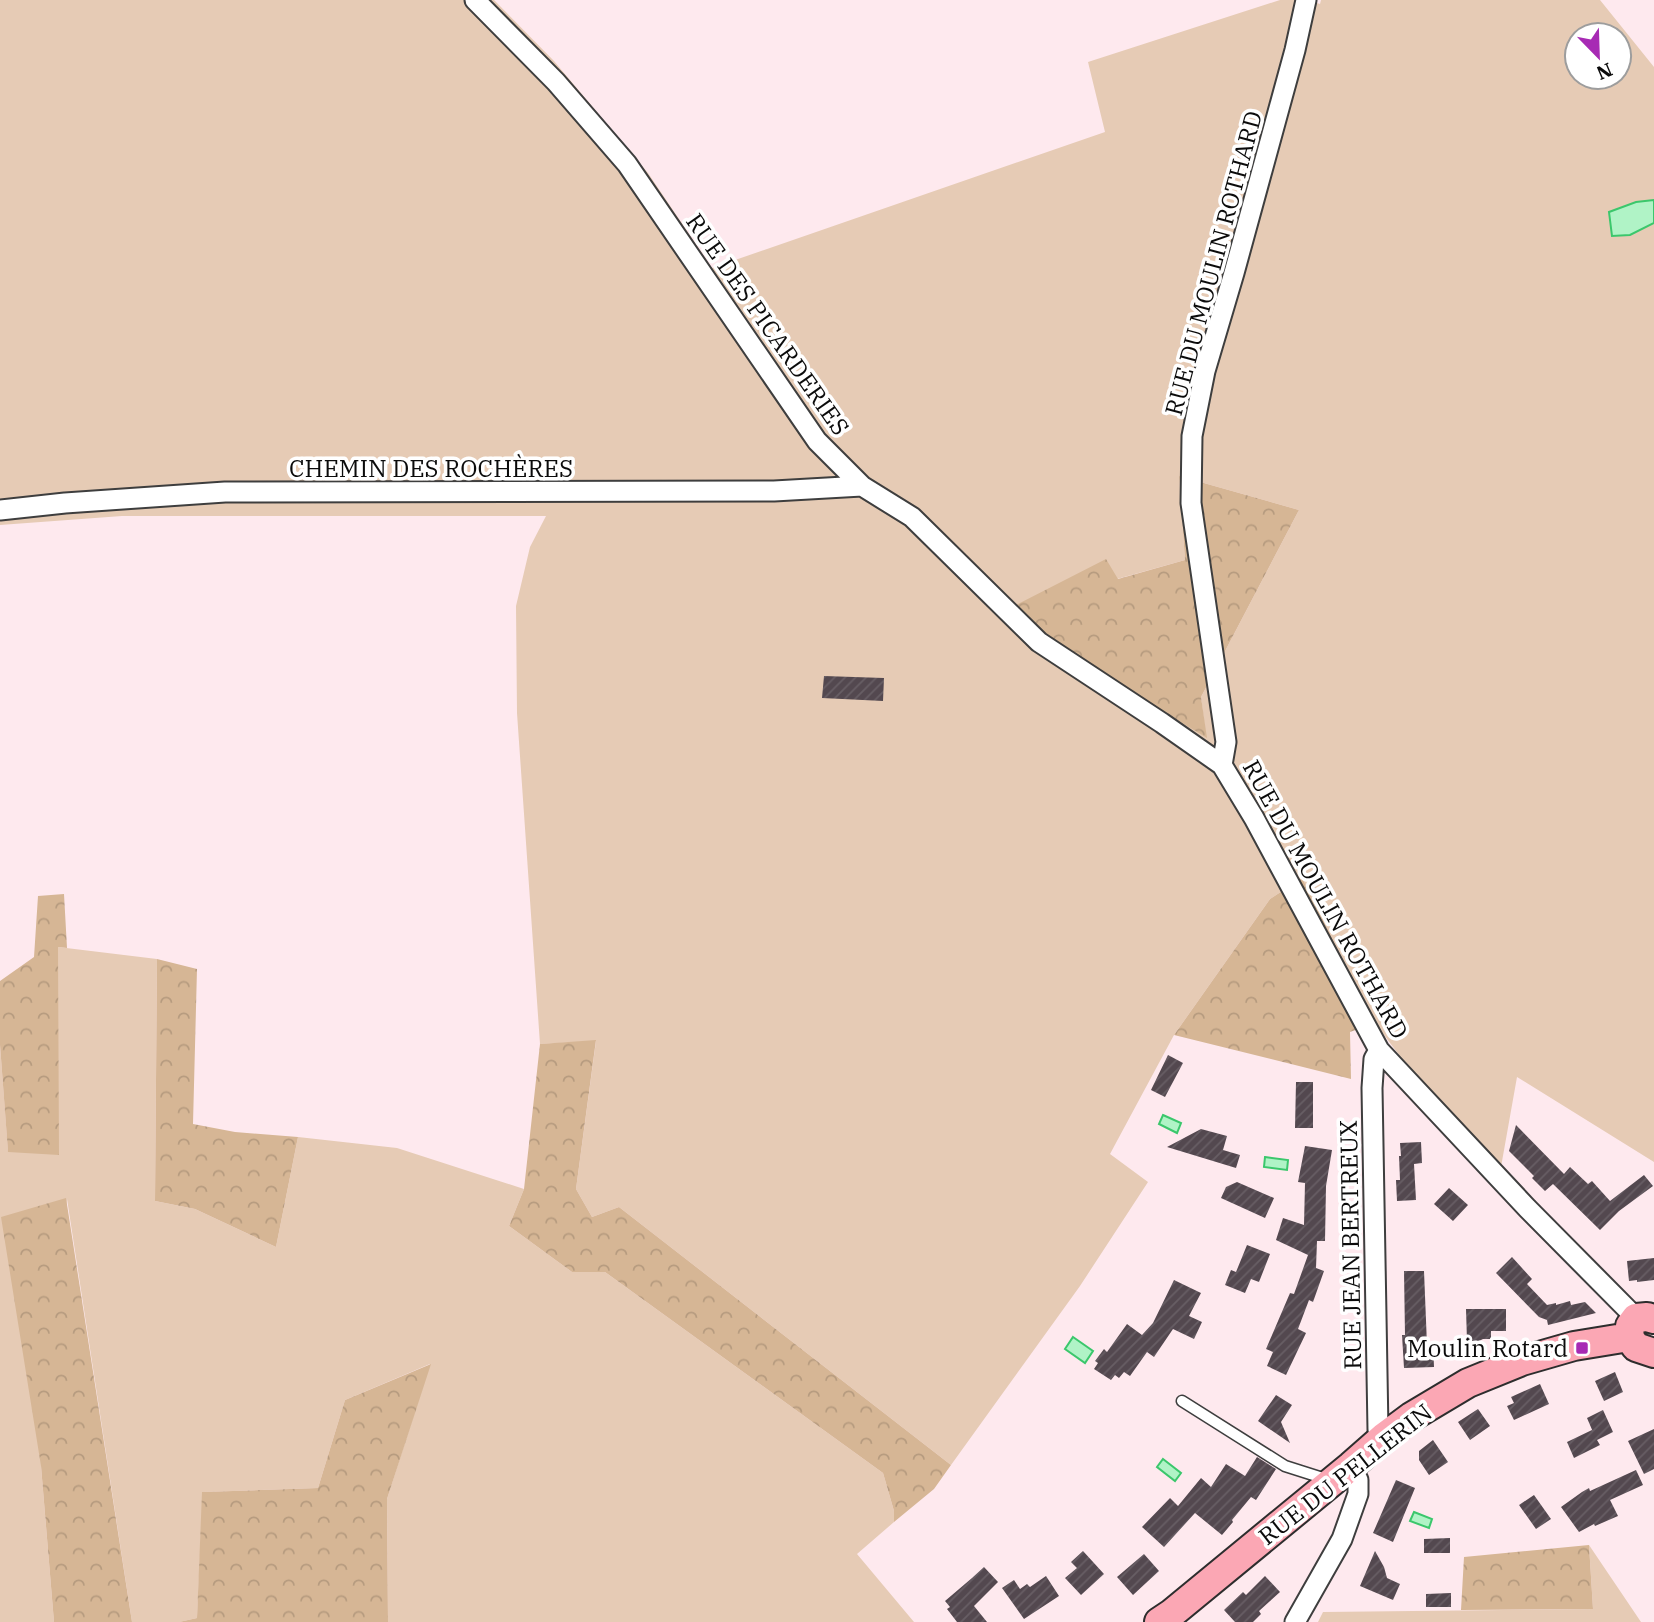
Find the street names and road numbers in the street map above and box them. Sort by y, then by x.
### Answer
street label: RUE DU MOULIN ROTHARD [1157,107,1269,419]
street label: RUE DES PICARDERIES [679,207,857,441]
street label: CHEMIN DES ROCHÈRES [289,452,573,484]
street label: RUE DU MOULIN ROTHARD [1236,754,1416,1044]
street label: RUE JEAN BERTREUX [1332,1120,1368,1370]
street label: RUE DU PELLERIN [1252,1396,1438,1552]

